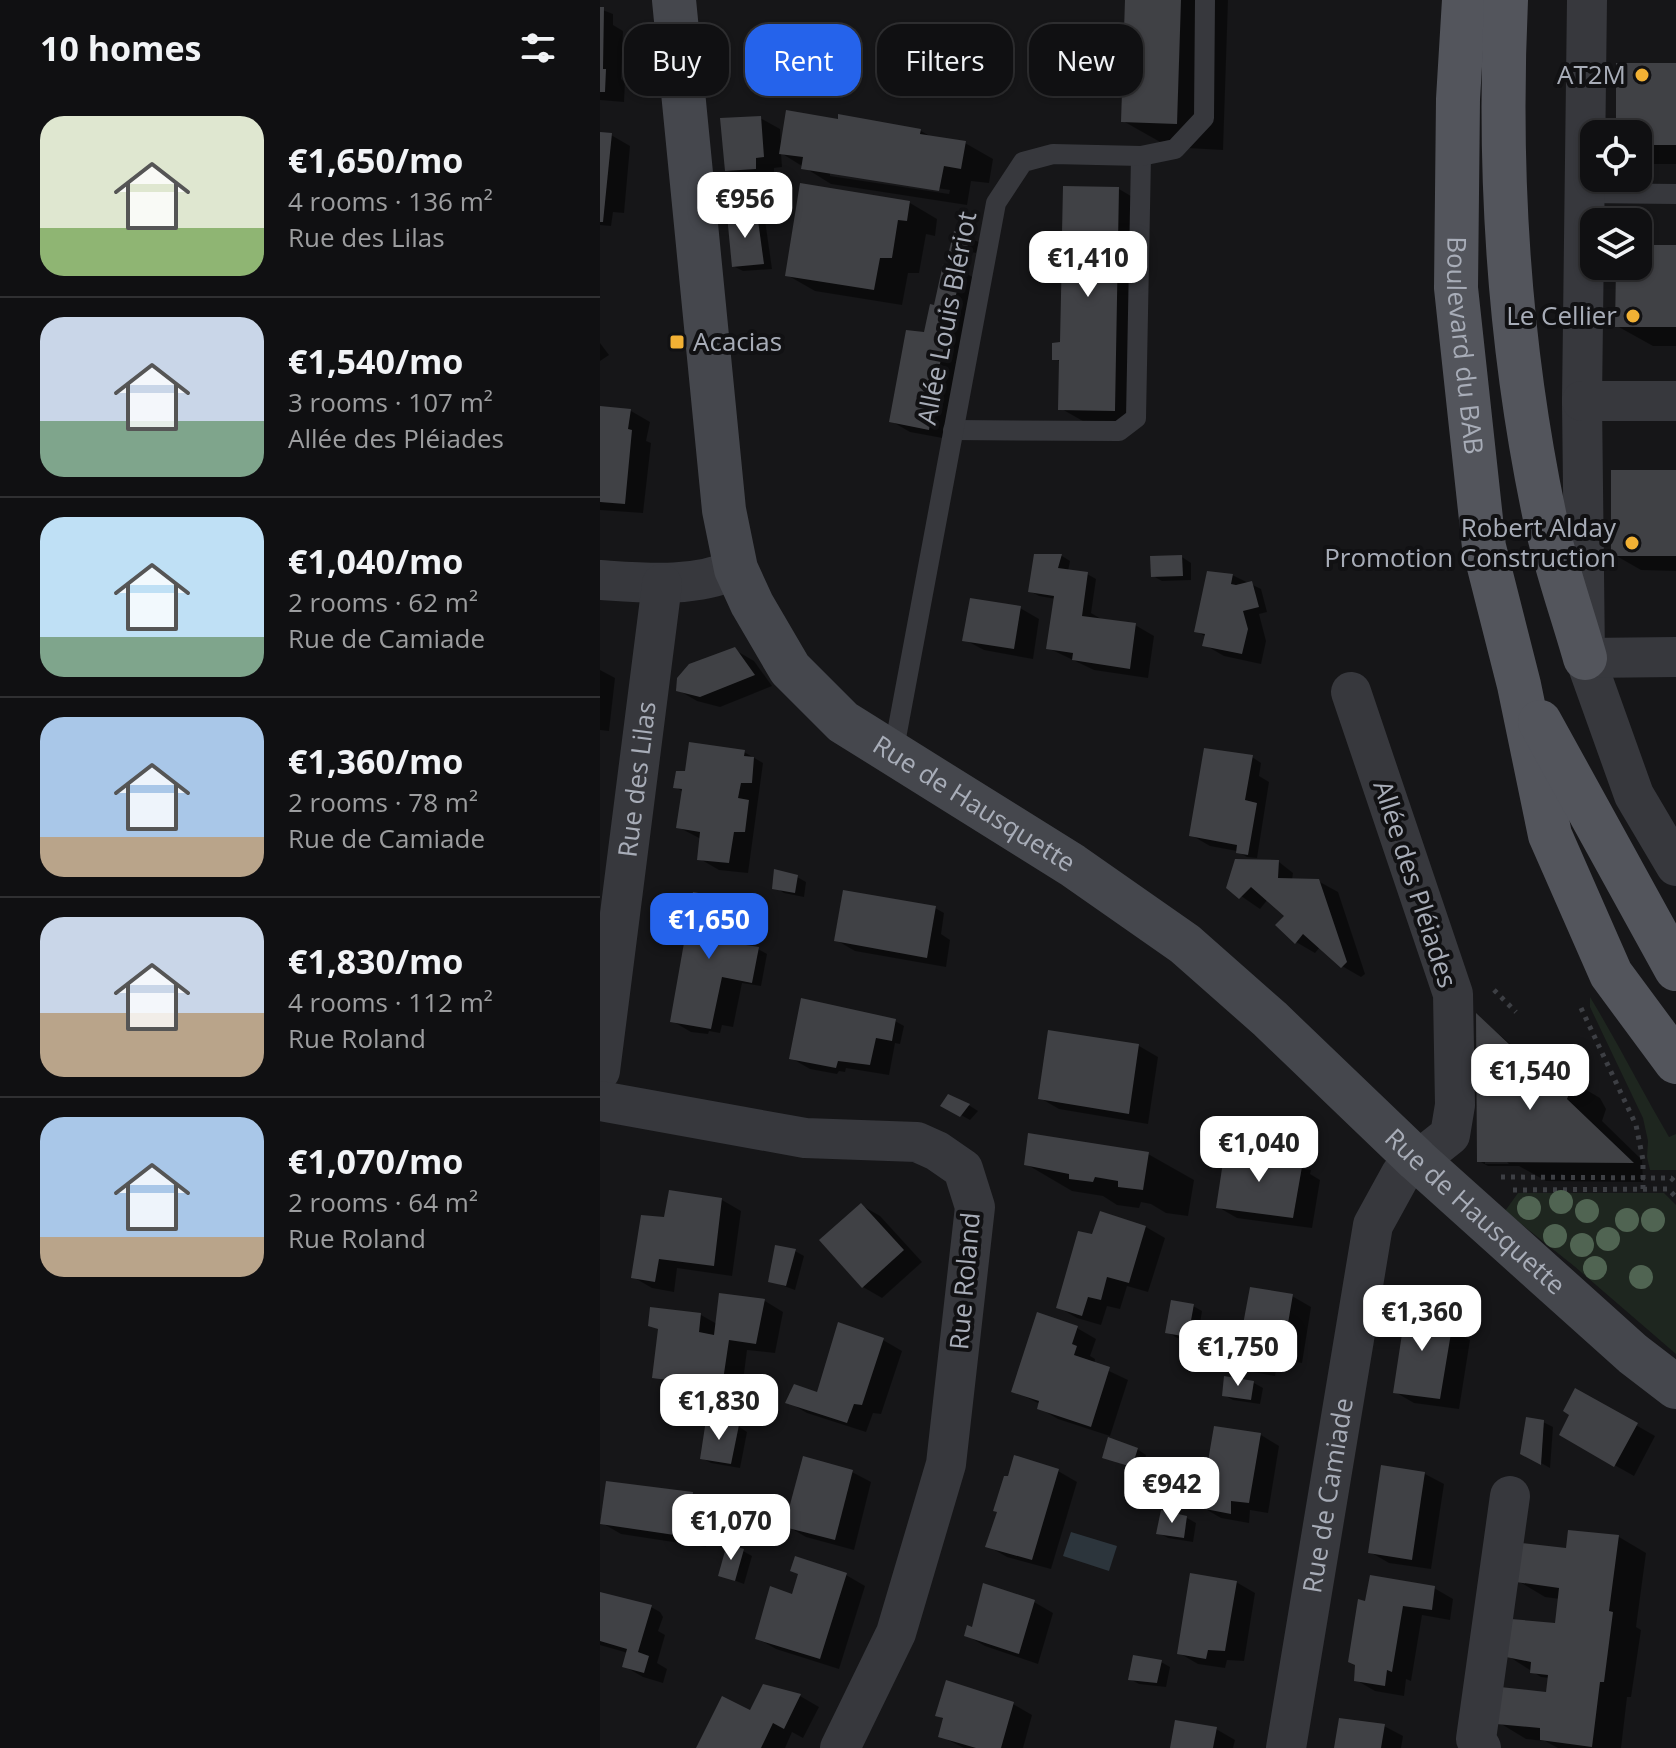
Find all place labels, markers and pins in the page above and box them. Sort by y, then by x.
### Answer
place label: AT2M [1557,56,1626,92]
marker: AT2M [1633,66,1651,84]
pin: €956 [698,172,792,240]
pin: €1,410 [1023,231,1153,299]
place label: Le Cellier [1506,297,1617,333]
marker: Le Cellier [1624,307,1642,325]
place label: Acacias [693,323,782,359]
marker: Acacias [668,333,686,351]
place label: Robert Alday Promotion Construction [1324,509,1617,575]
marker: Robert Alday Promotion Construction [1623,534,1641,552]
pin: €1,650 [644,893,774,961]
pin: €1,540 [1465,1044,1595,1112]
pin: €1,040 [1194,1116,1324,1184]
pin: €1,360 [1357,1285,1487,1353]
pin: €1,750 [1173,1320,1303,1388]
pin: €1,830 [654,1374,784,1442]
pin: €942 [1125,1457,1219,1525]
pin: €1,070 [666,1494,796,1562]

